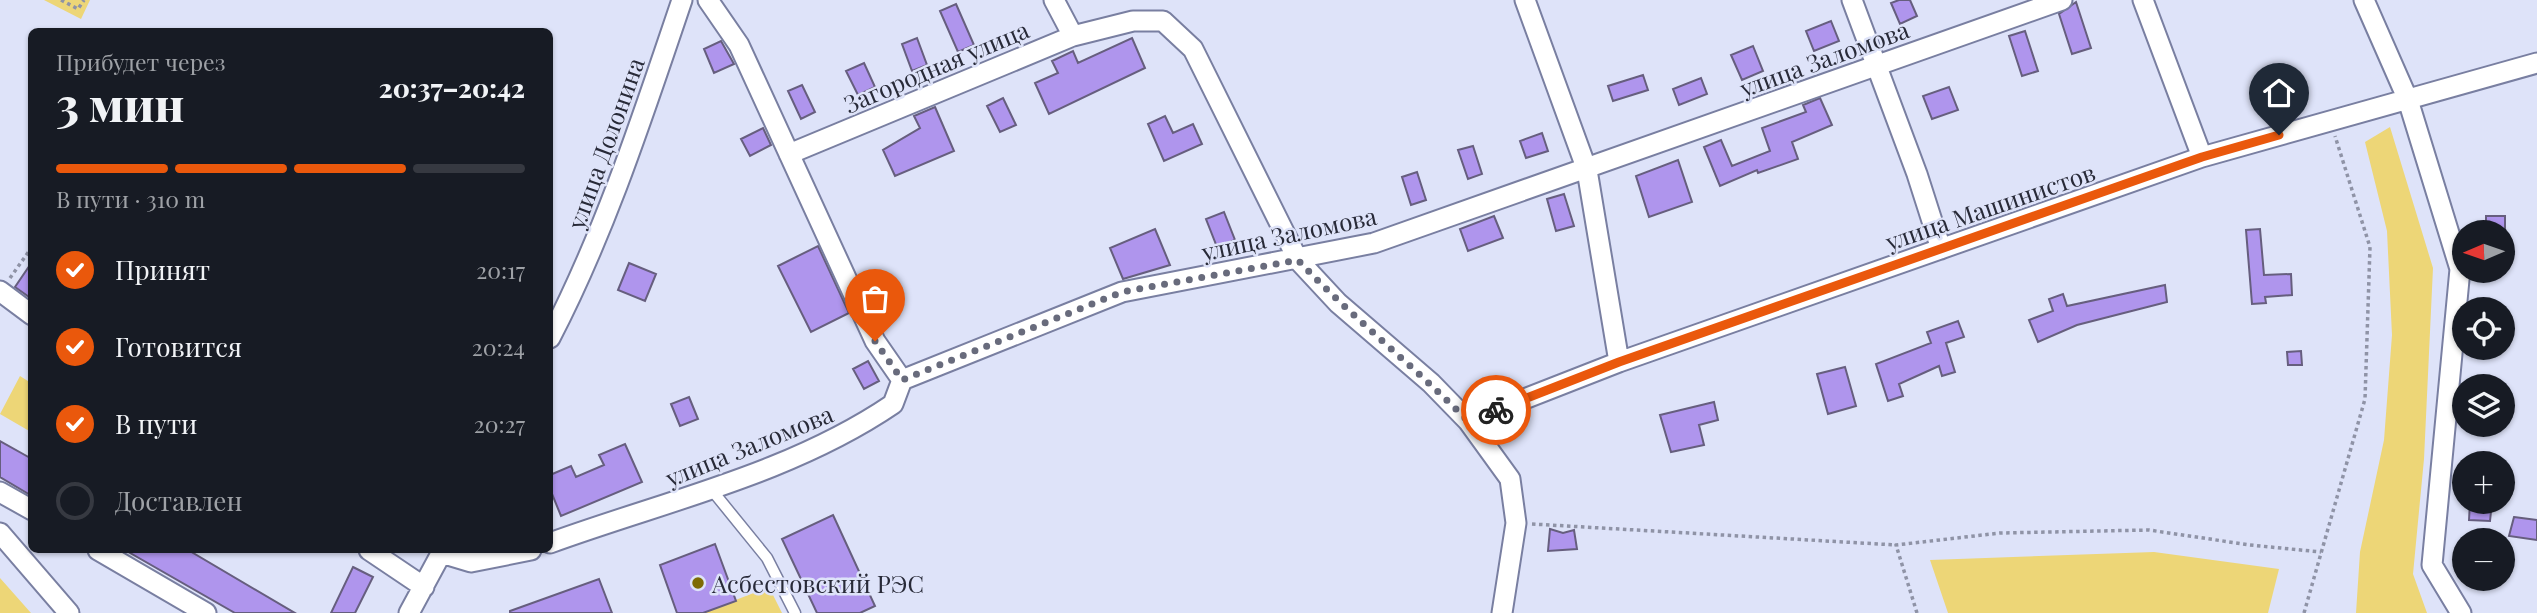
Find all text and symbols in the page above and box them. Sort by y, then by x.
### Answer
street label: Загородная улица [839,13,1033,119]
street label: улица Заломова [1734,13,1913,104]
text: Прибудет через [56,46,225,77]
street label: улица Долонина [559,53,651,234]
pin [2249,63,2309,135]
text: 20:37–20:42 [379,70,525,105]
text: 3 мин [56,72,184,134]
icon: home [2260,74,2298,112]
street label: улица Машинистов [1880,155,2099,257]
text: В пути · 310 m [56,183,205,214]
street label: улица Заломова [1198,199,1379,267]
north arrow [2452,220,2515,284]
map controls [2452,220,2515,591]
icon: check [56,251,94,289]
text: Принят [115,252,210,287]
text: 20:17 [476,254,525,285]
pin [845,269,905,341]
icon: bag [856,280,894,318]
button: locate [2452,297,2515,360]
icon: check [56,328,94,366]
text: Готовится [115,329,242,364]
text: 20:24 [472,331,525,362]
button: layers [2452,374,2515,437]
courier [1461,375,1531,445]
icon: bike [1477,391,1515,429]
street label: улица Заломова [660,397,837,494]
icon: check [56,405,94,443]
text: В пути [115,406,197,441]
text: 20:27 [474,408,525,439]
button: + [2452,451,2515,514]
text: Доставлен [115,483,242,518]
button: − [2452,528,2515,591]
place label: Асбестовский РЭС [711,567,924,599]
marker: Асбестовский РЭС [690,575,706,591]

